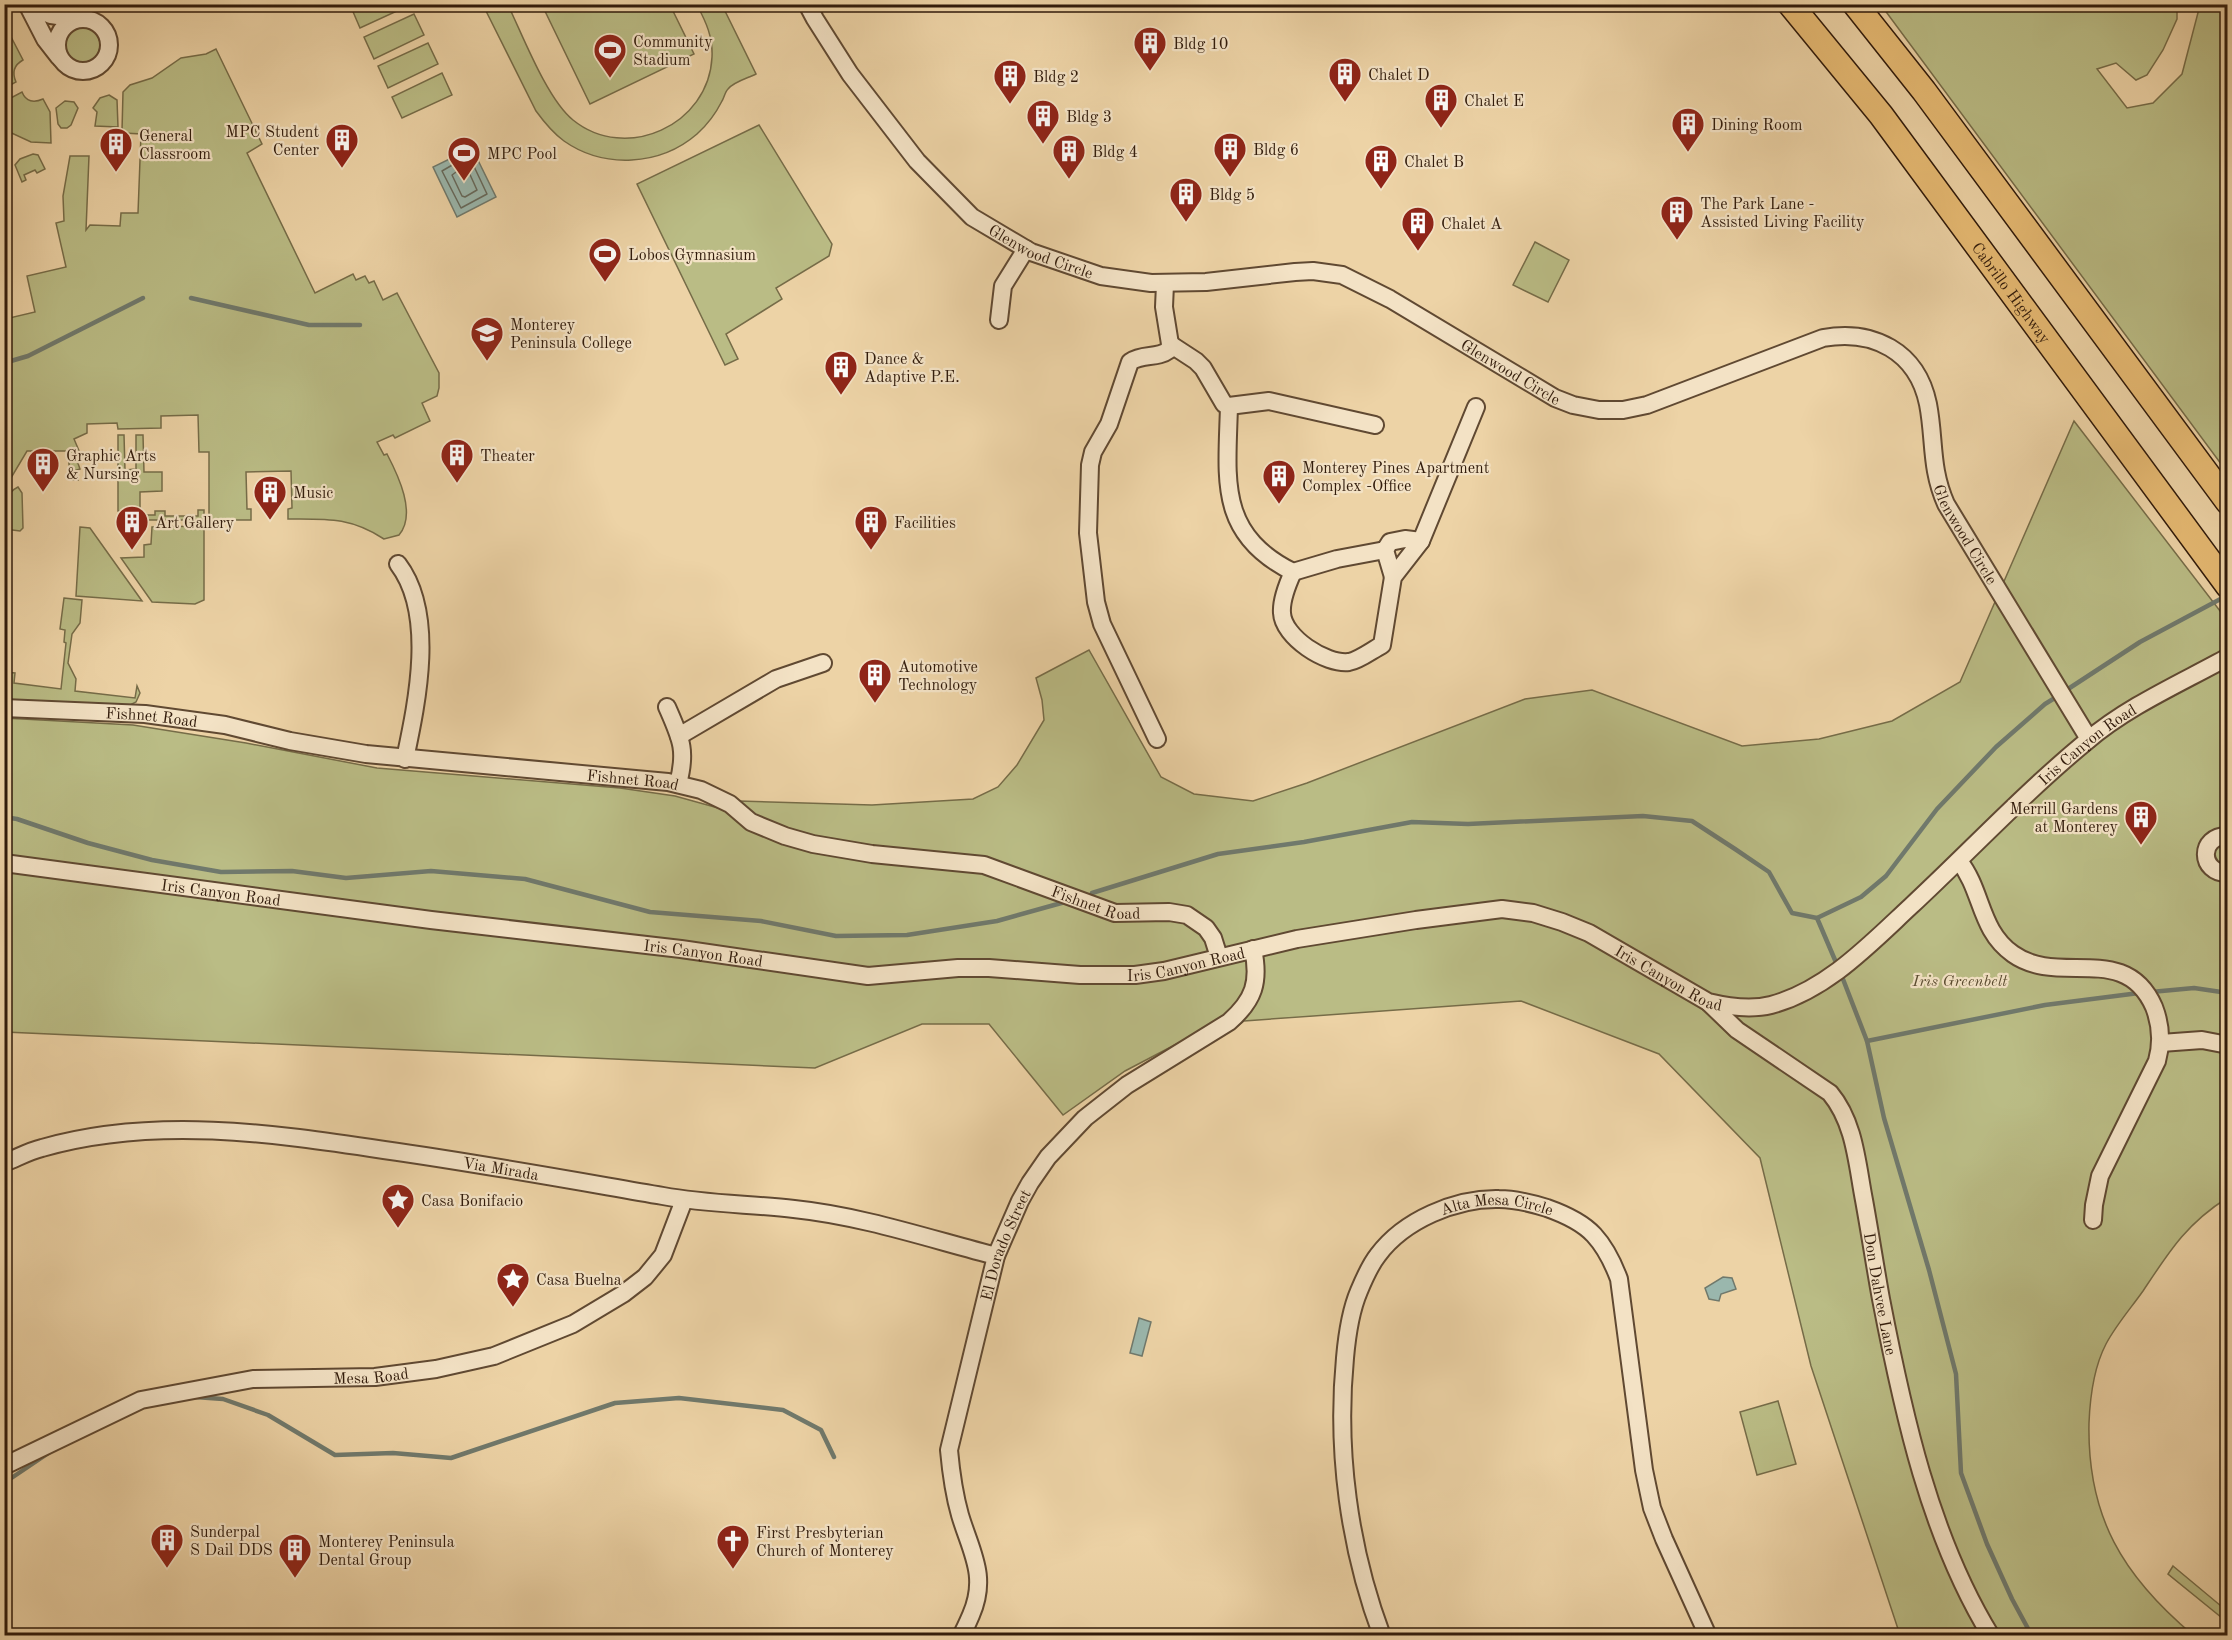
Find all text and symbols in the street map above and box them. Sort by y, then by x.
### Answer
building icon: Bldg 10 [1132,25,1168,72]
sports icon: Community Stadium [592,32,628,79]
place label: Community Stadium [633,35,713,69]
place label: Bldg 10 [1173,37,1228,53]
building icon: Chalet D [1327,56,1363,103]
building icon: Bldg 2 [992,58,1028,105]
place label: Chalet D [1368,68,1430,84]
place label: Bldg 2 [1033,70,1079,86]
building icon: Chalet E [1423,82,1459,129]
place label: Chalet E [1464,94,1524,110]
building icon: Bldg 3 [1025,98,1061,145]
building icon: Dining Room [1670,106,1706,153]
place label: Bldg 3 [1066,110,1112,126]
place label: Dining Room [1711,118,1803,134]
building icon: MPC Student Center [324,122,360,169]
place label: MPC Student Center [225,125,319,159]
building icon: General Classroom [98,126,134,173]
place label: General Classroom [139,129,211,163]
building icon: Bldg 6 [1212,131,1248,178]
building icon: Bldg 4 [1051,133,1087,180]
sports icon: MPC Pool [446,135,482,182]
place label: Bldg 6 [1253,143,1299,159]
building icon: Chalet B [1363,143,1399,190]
place label: Bldg 4 [1092,145,1138,161]
place label: MPC Pool [487,147,557,163]
place label: Chalet B [1404,155,1464,171]
building icon: Bldg 5 [1168,176,1204,223]
place label: Bldg 5 [1209,188,1255,204]
building icon: The Park Lane - Assisted Living Facility [1659,194,1695,241]
place label: The Park Lane - Assisted Living Facility [1700,197,1865,231]
building icon: Chalet A [1400,205,1436,252]
place label: Chalet A [1441,217,1502,233]
street label: Glenwood Circle [985,223,1095,283]
sports icon: Lobos Gymnasium [587,236,623,283]
street label: Cabrillo Highway [1968,240,2053,348]
place label: Lobos Gymnasium [628,248,756,264]
school or university icon: Monterey Peninsula College [469,315,505,362]
place label: Monterey Peninsula College [510,318,632,352]
street label: Glenwood Circle [1457,337,1562,409]
building icon: Dance & Adaptive P.E. [823,349,859,396]
place label: Dance & Adaptive P.E. [864,352,960,386]
building icon: Theater [439,437,475,484]
building icon: Graphic Arts & Nursing [25,446,61,493]
place label: Graphic Arts & Nursing [66,449,156,483]
place label: Theater [480,449,535,465]
building icon: Monterey Pines Apartment Complex -Office [1261,458,1297,505]
place label: Monterey Pines Apartment Complex -Office [1302,461,1490,495]
building icon: Music [252,474,288,521]
street label: Glenwood Circle [1929,483,1999,588]
place label: Music [293,486,333,502]
building icon: Art Gallery [114,504,150,551]
building icon: Facilities [853,504,889,551]
place label: Art Gallery [155,516,235,532]
place label: Facilities [894,516,956,532]
building icon: Automotive Technology [857,657,893,704]
place label: Automotive Technology [898,660,978,694]
street label: Iris Canyon Road [2036,702,2140,789]
street label: Fishnet Road [105,706,198,731]
street label: Fishnet Road [586,768,680,794]
building icon: Merrill Gardens at Monterey [2123,799,2159,846]
place label: Merrill Gardens at Monterey [2009,802,2119,836]
street label: Iris Canyon Road [160,878,282,910]
street label: Fishnet Road [1049,884,1141,923]
street label: Iris Canyon Road [642,939,764,971]
street label: Iris Canyon Road [1611,944,1723,1015]
street label: Iris Canyon Road [1127,946,1247,985]
park label: Iris Greenbelt [1912,974,2008,990]
street label: Via Mirada [461,1156,540,1184]
place icon: Casa Bonifacio [380,1182,416,1229]
street label: El Dorado Street [979,1187,1035,1303]
street label: Alta Mesa Circle [1439,1193,1555,1220]
place label: Casa Bonifacio [421,1194,523,1210]
street label: Don Dahvee Lane [1860,1232,1898,1357]
place icon: Casa Buelna [495,1261,531,1308]
place label: Casa Buelna [536,1273,622,1289]
street label: Mesa Road [333,1367,410,1388]
building icon: Sunderpal S Dail DDS [149,1522,185,1569]
church icon: First Presbyterian Church of Monterey [715,1523,751,1570]
place label: Sunderpal S Dail DDS [190,1525,273,1559]
place label: First Presbyterian Church of Monterey [756,1526,894,1560]
building icon: Monterey Peninsula Dental Group [277,1532,313,1579]
place label: Monterey Peninsula Dental Group [318,1535,455,1569]

